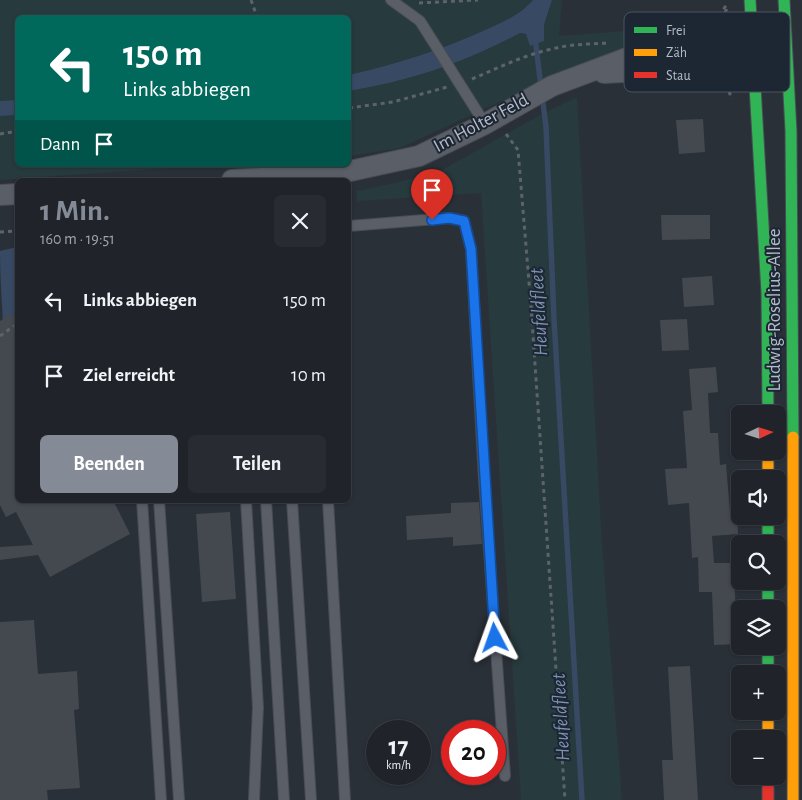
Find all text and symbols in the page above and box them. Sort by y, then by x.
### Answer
legend [624,12,790,92]
text: Frei [666,24,686,38]
icon: left [40,35,105,100]
text: 150 m [123,37,203,72]
text: Zäh [666,46,687,60]
text: Stau [666,69,691,83]
text: Links abbiegen [123,78,251,100]
street label: Im Holter Feld [430,90,532,156]
icon: arrive [90,130,118,158]
text: Dann [40,135,80,154]
pin [411,169,453,220]
icon: arrive [418,176,446,204]
button: close [274,195,326,247]
text: 1 Min. [40,196,110,226]
street label: Ludwig-Roselius-Allee [765,228,784,392]
text: 160 m · 19:51 [40,231,115,247]
water label: Heufeldfleet [527,267,551,357]
icon: left [40,287,68,315]
text: Links abbiegen [83,291,197,310]
text: 150 m [283,291,326,310]
icon: arrive [40,362,68,390]
text: Ziel erreicht [83,366,175,385]
text: 10 m [291,366,326,385]
north arrow [731,405,786,460]
map controls [731,405,786,785]
button: Beenden [40,435,178,493]
button: Teilen [188,435,326,493]
button: sound [731,470,786,525]
button: search [731,535,786,590]
button: layers [731,600,786,655]
position arrow [468,611,520,663]
button: + [731,665,786,720]
water label: Heufeldfleet [549,672,573,762]
speed limit sign: 20 [441,720,506,785]
button: − [731,730,786,785]
text: 17 [389,734,408,759]
text: km/h [386,759,411,771]

